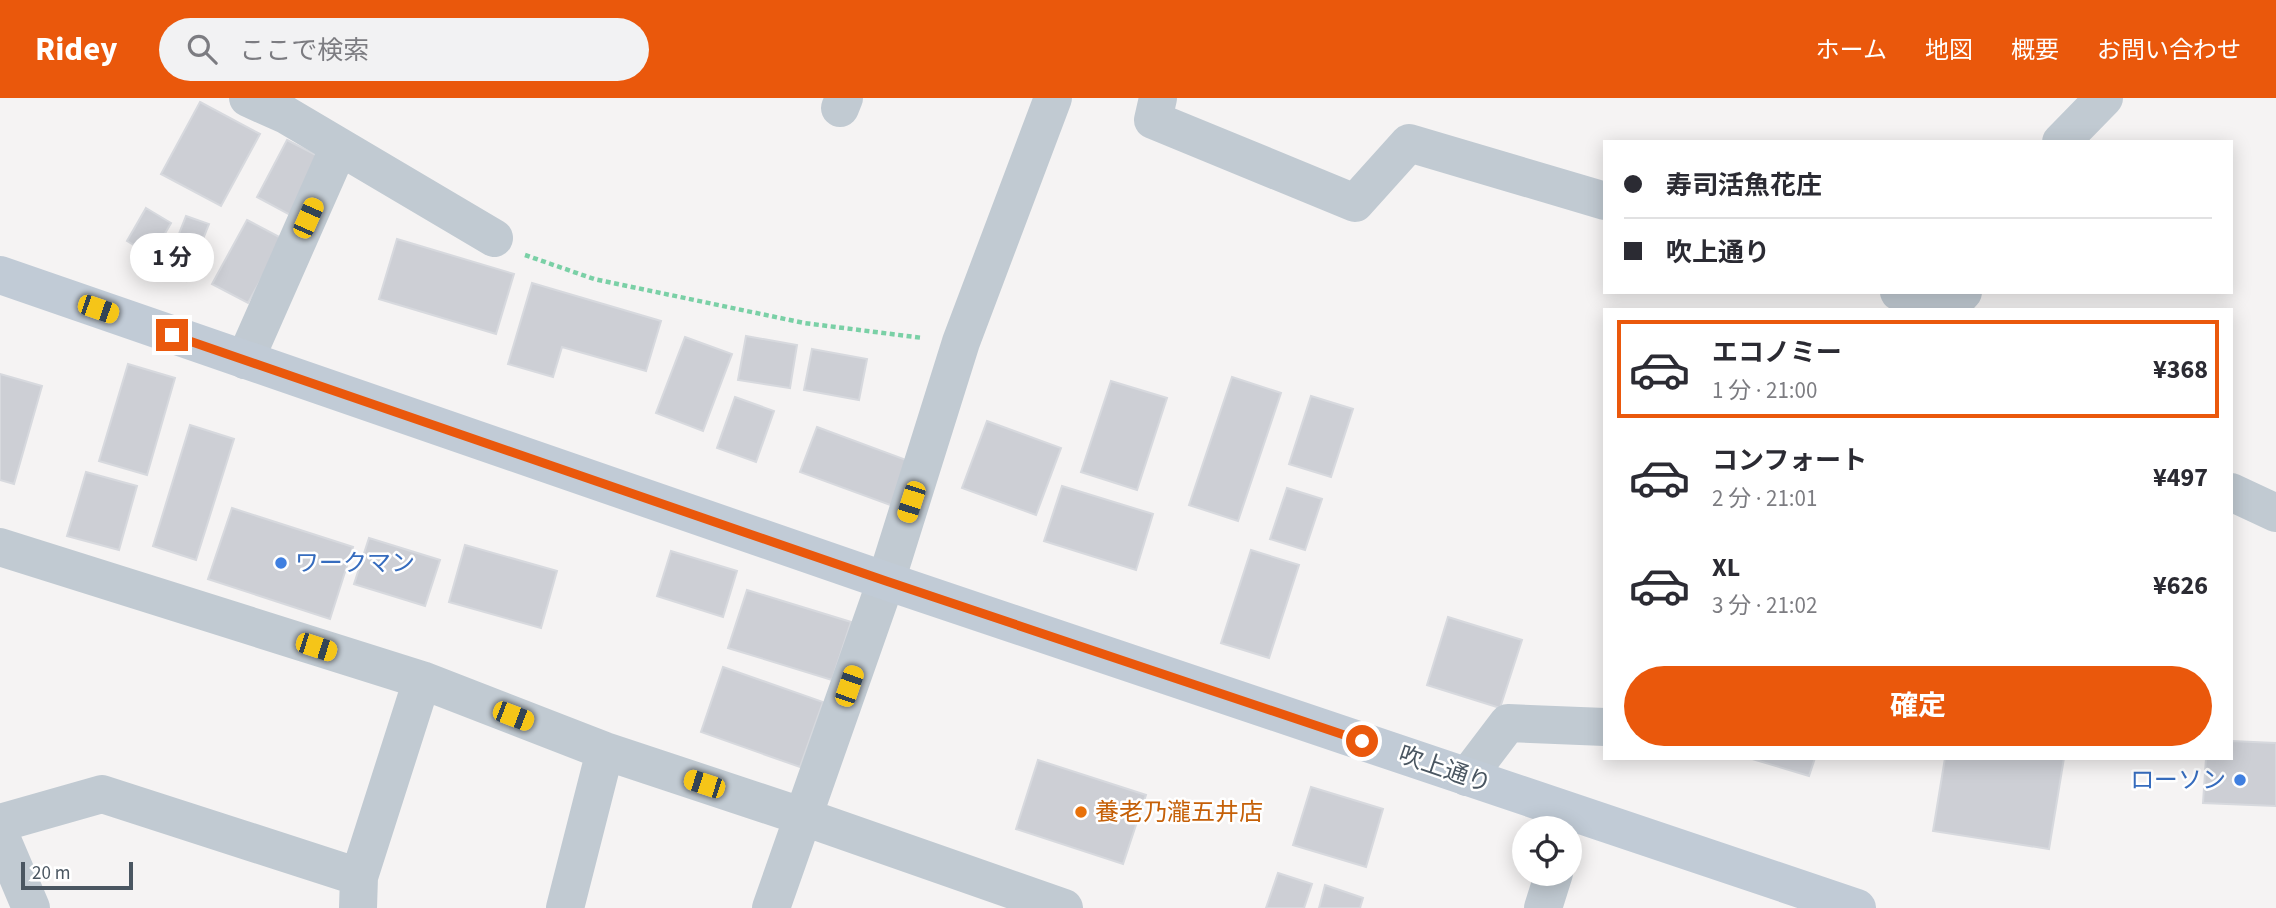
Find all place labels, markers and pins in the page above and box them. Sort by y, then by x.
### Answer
place label: ワークマン [295,546,415,581]
marker: ワークマン [273,555,289,571]
place label: ローソン [2130,763,2226,798]
marker: ローソン [2232,772,2248,788]
place label: 養老乃瀧五井店 [1095,795,1263,830]
marker: 養老乃瀧五井店 [1073,804,1089,820]

